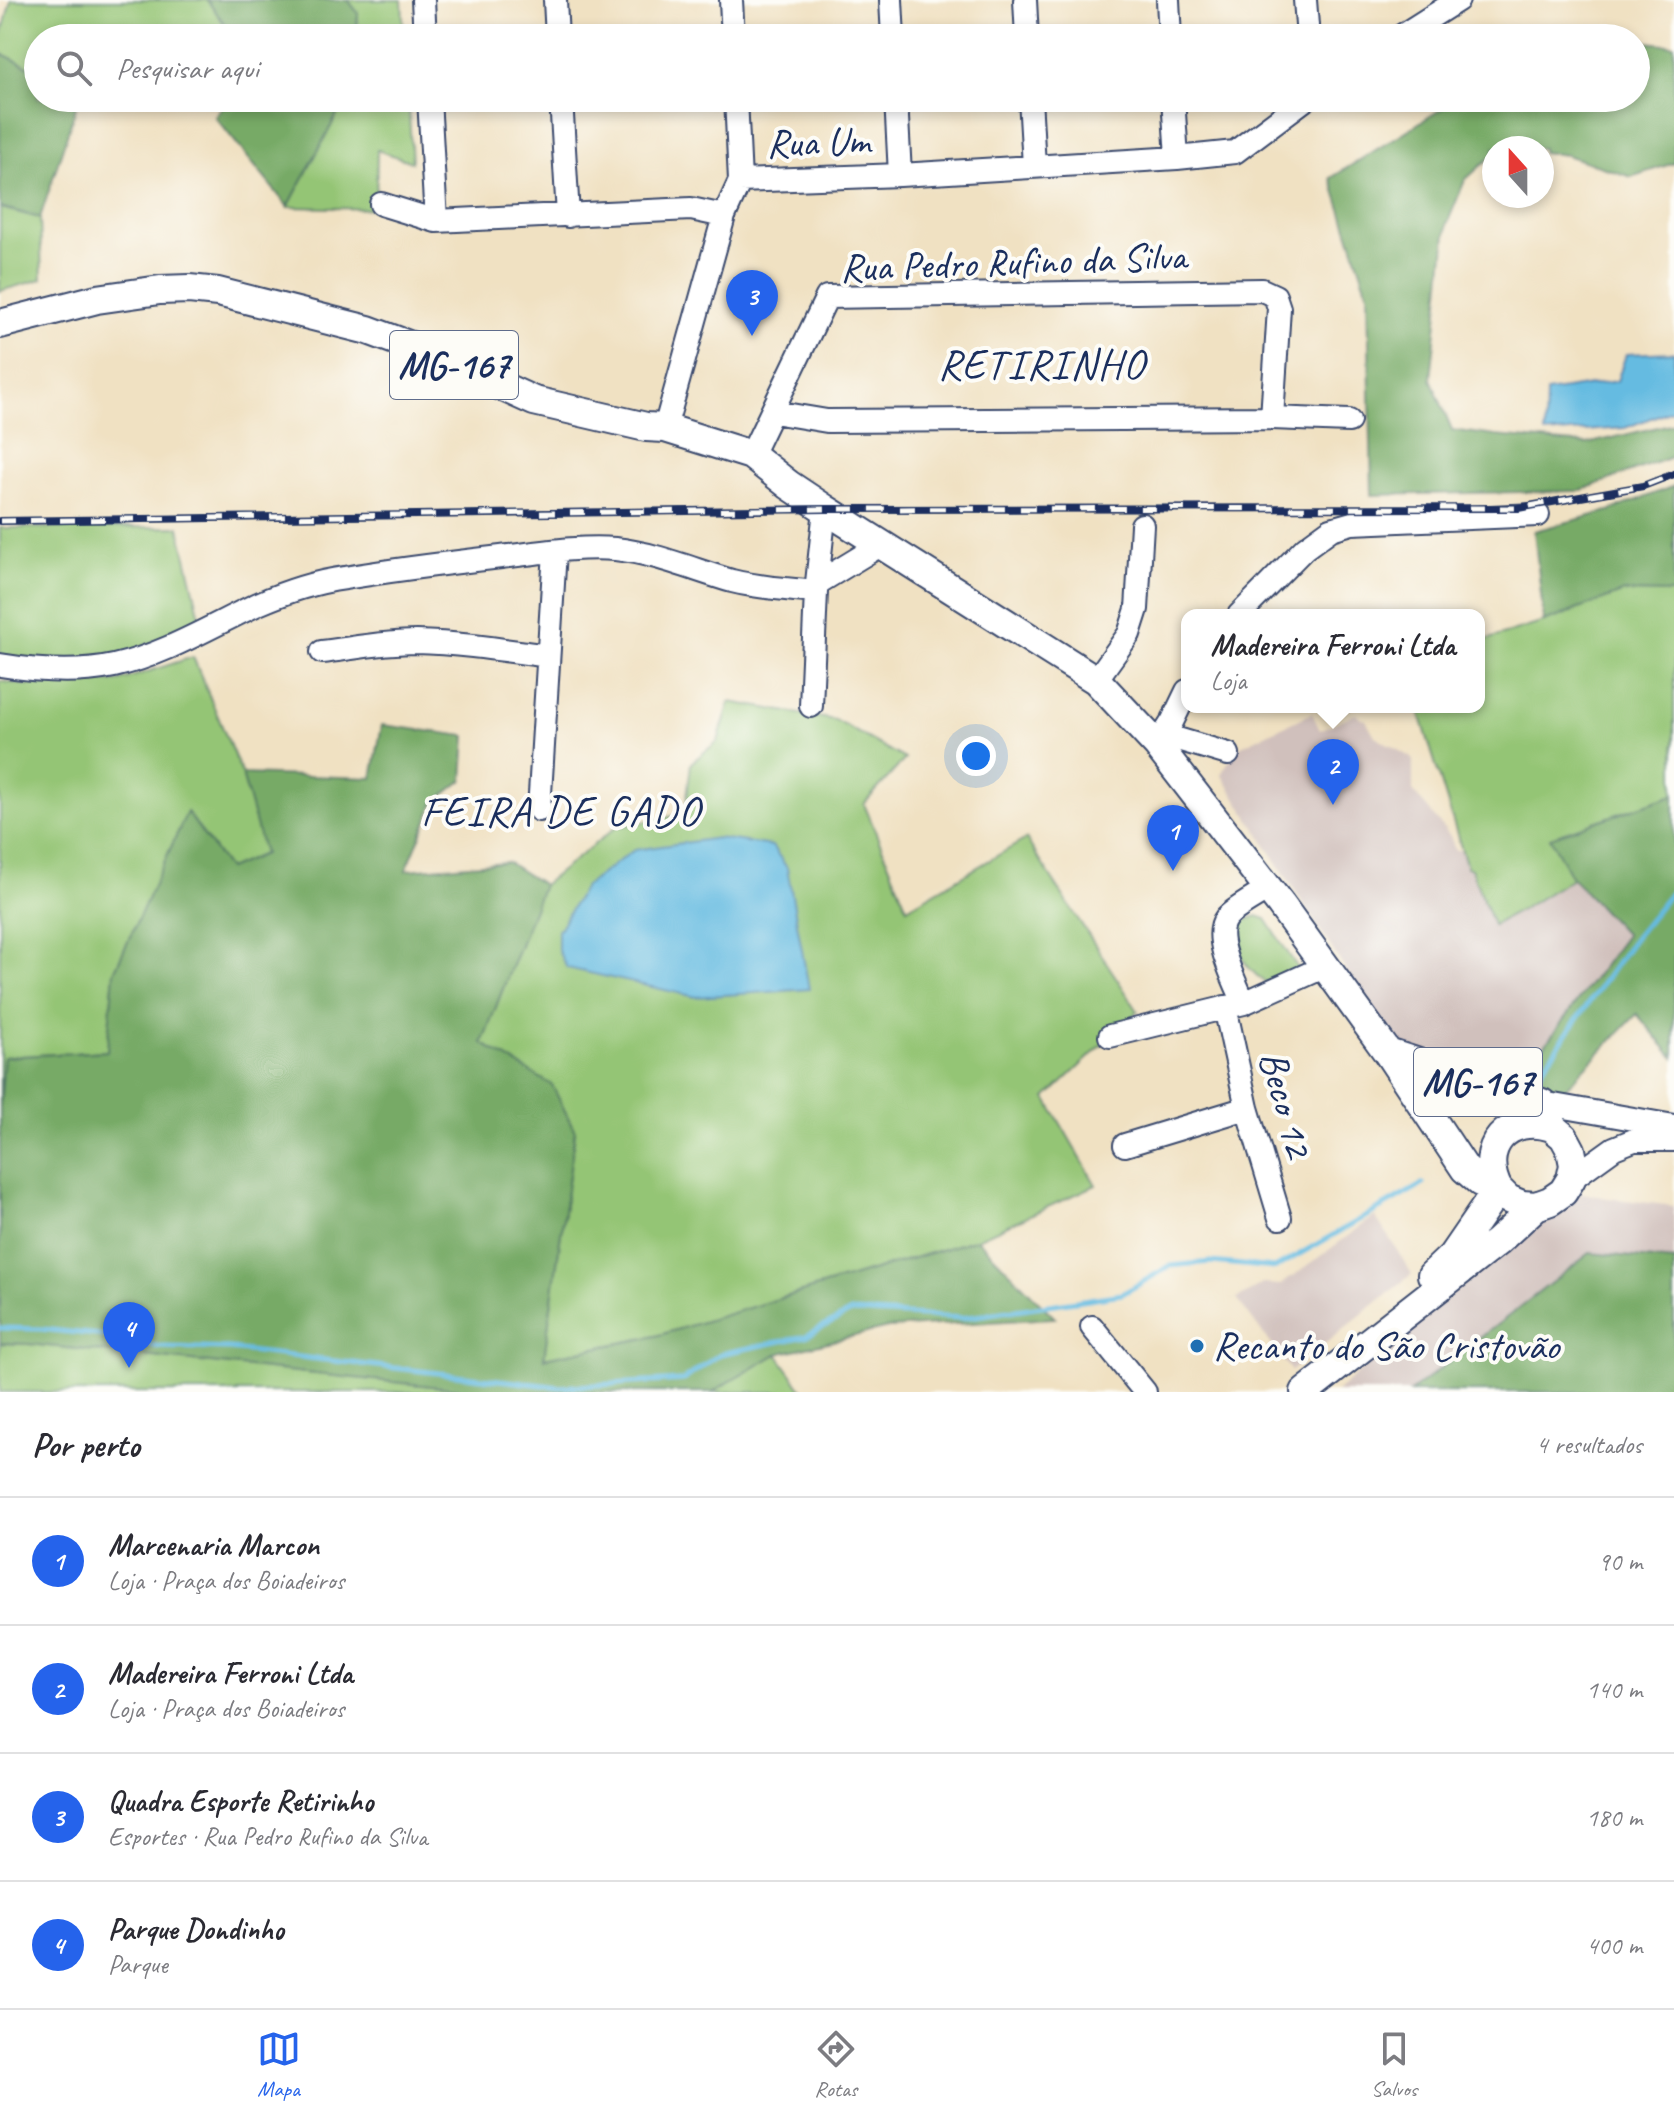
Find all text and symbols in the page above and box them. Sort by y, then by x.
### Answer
search box [24,24,1650,112]
icon: search [52,46,96,90]
text: Pesquisar aqui [116,49,259,87]
street label: Rua Um [765,115,874,169]
north arrow [1482,136,1554,208]
street label: Rua Pedro Rufino da Silva [839,231,1190,293]
pin: 3 [726,270,778,336]
road number: MG-167 [390,331,518,399]
district label: RETIRINHO [938,338,1148,391]
popup [1181,609,1485,713]
text: Madereira Ferroni Ltda [1211,626,1455,664]
text: Loja [1211,664,1246,697]
your location [956,736,996,776]
pin: 2 [1307,739,1359,805]
district label: FEIRA DE GADO [421,785,703,838]
pin: 1 [1147,805,1199,871]
street label: Beco 12 [1248,1045,1325,1165]
road number: MG-167 [1414,1048,1542,1116]
pin: 4 [103,1302,155,1368]
place label: Recanto do São Cristovão [1213,1321,1561,1371]
marker: Recanto do São Cristovão [1188,1337,1206,1355]
text: Por perto [32,1423,140,1466]
text: 4 resultados [1536,1428,1642,1461]
text: Marcenaria Marcon [108,1526,319,1564]
text: 1 [52,1545,64,1578]
text: 90 m [1598,1545,1642,1578]
text: Loja · Praça dos Boiadeiros [108,1564,344,1597]
text: Madereira Ferroni Ltda [108,1654,353,1692]
text: 2 [52,1673,64,1706]
text: 140 m [1586,1673,1642,1706]
text: Loja · Praça dos Boiadeiros [108,1692,344,1725]
text: Quadra Esporte Retirinho [108,1782,373,1820]
text: 3 [52,1801,64,1834]
text: 180 m [1586,1801,1642,1834]
text: Esportes · Rua Pedro Rufino da Silva [108,1820,427,1853]
text: Parque Dondinho [108,1910,284,1948]
text: 4 [52,1929,64,1962]
text: 400 m [1586,1929,1642,1962]
text: Parque [108,1948,168,1981]
tab: Mapa [257,2027,301,2103]
tab: Rotas [814,2027,858,2103]
tab: Salvos [1371,2027,1417,2103]

